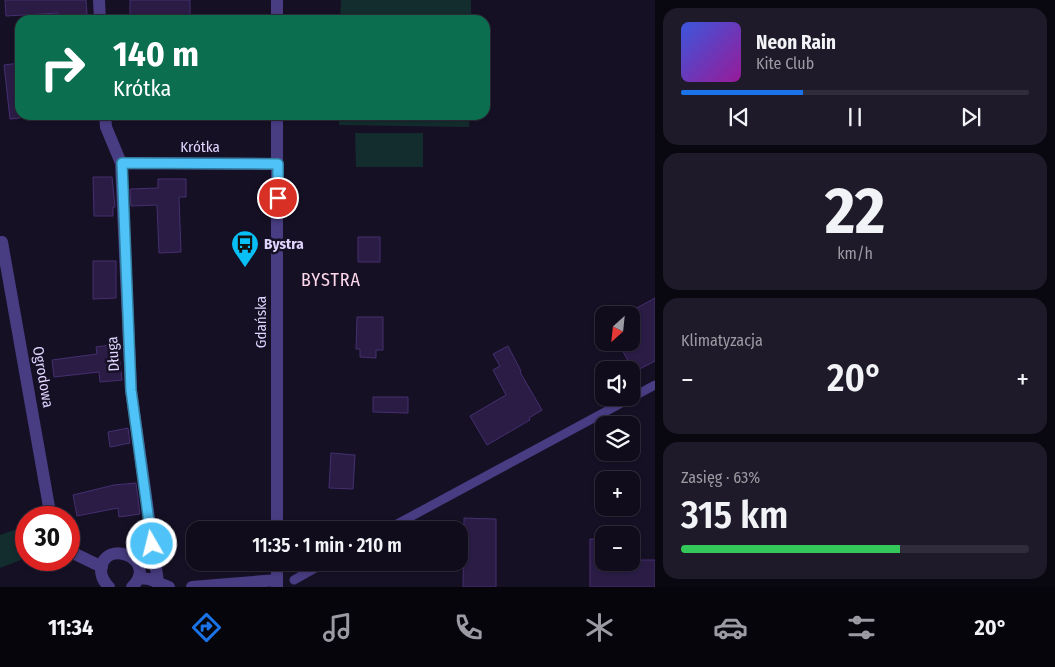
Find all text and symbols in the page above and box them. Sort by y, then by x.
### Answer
text: Neon Rain [756,31,836,54]
text: 140 m [113,33,199,75]
icon: right [30,35,95,100]
text: Kite Club [756,54,814,73]
text: Krótka [113,75,171,102]
icon: previous [725,103,753,131]
icon: pause [841,103,869,131]
icon: next [957,103,985,131]
street label: Krótka [180,138,220,156]
text: 22 [825,172,885,250]
pin [257,177,299,219]
icon: arrive [264,184,292,212]
bus stop icon: Bystra [230,229,260,268]
place label: Bystra [264,235,304,253]
text: km/h [837,244,873,263]
district label: BYSTRA [301,269,361,291]
street label: Gdańska [252,296,270,348]
north arrow [595,306,640,351]
map controls [595,306,640,571]
text: Klimatyzacja [681,331,763,350]
street label: Długa [103,336,123,372]
street label: Ogrodowa [29,345,57,409]
text: 20° [827,355,883,401]
button: sound [595,361,640,406]
text: − [681,363,694,396]
text: + [1016,363,1029,396]
button: layers [595,416,640,461]
text: Zasięg · 63% [681,468,760,487]
button: + [595,471,640,516]
text: 315 km [681,492,788,538]
speed limit sign: 30 [15,506,80,571]
position arrow [125,517,177,569]
button: − [595,526,640,571]
text: 11:35 · 1 min · 210 m [252,534,402,557]
icon: directions [189,610,224,645]
icon: music [320,610,355,645]
icon: phone [451,610,486,645]
icon: climate [582,610,617,645]
icon: car [713,610,748,645]
icon: filters [844,610,879,645]
text: 11:34 [48,614,93,641]
text: 20° [974,614,1007,641]

